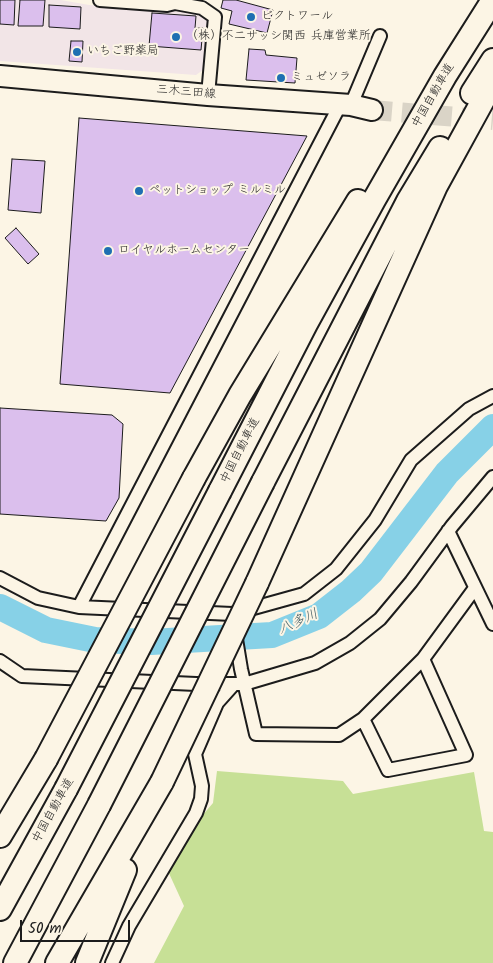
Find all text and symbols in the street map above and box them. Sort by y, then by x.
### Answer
place label: ビクトワール [261,10,333,24]
marker: ビクトワール [245,11,257,23]
place label: （株）不二サッシ関西 兵庫営業所 [186,30,371,44]
marker: （株）不二サッシ関西 兵庫営業所 [170,31,182,43]
place label: いちご野薬局 [87,45,159,59]
marker: いちご野薬局 [71,46,83,58]
street label: 中国自動車道 [410,61,458,131]
place label: ミュゼソラ [291,71,351,85]
marker: ミュゼソラ [275,72,287,84]
street label: 三木三田線 [155,83,217,103]
place label: ペットショップ ミルミル [149,184,286,198]
marker: ペットショップ ミルミル [133,185,145,197]
place label: ロイヤルホームセンター [118,244,250,258]
marker: ロイヤルホームセンター [102,245,114,257]
street label: 中国自動車道 [218,416,264,486]
water label: 八多川 [276,607,322,639]
street label: 中国自動車道 [30,776,78,846]
scale bar [22,910,132,942]
text: 50 m [28,917,62,941]

